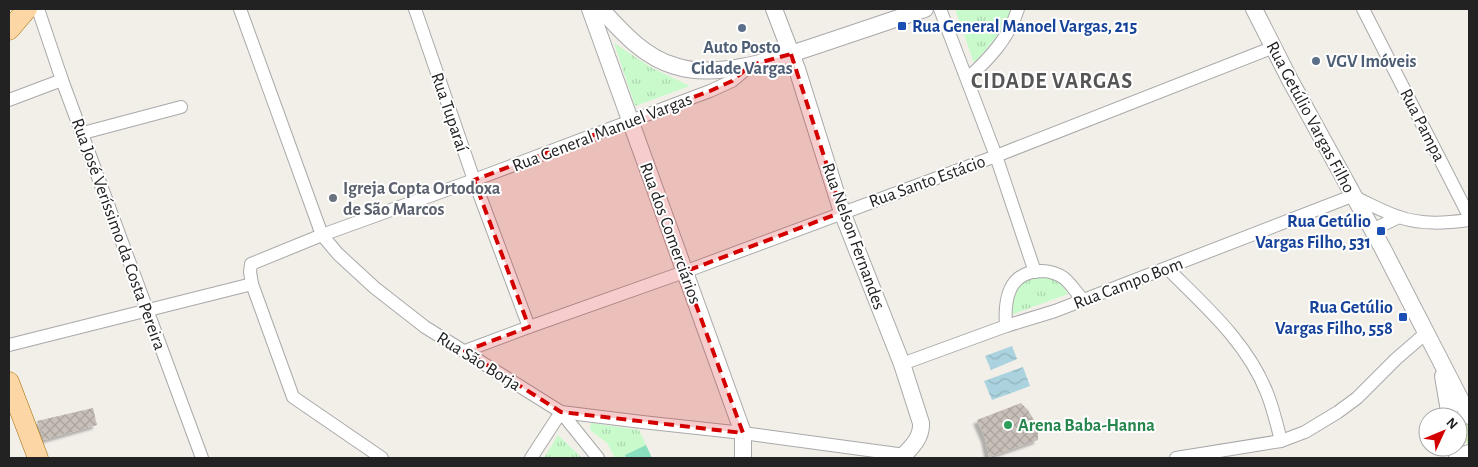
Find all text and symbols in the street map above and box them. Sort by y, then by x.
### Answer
place label: Rua General Manoel Vargas, 215 [912,18,1137,36]
marker: Rua General Manoel Vargas, 215 [896,20,908,32]
marker: Auto Posto Cidade Vargas [736,22,748,34]
place label: Auto Posto Cidade Vargas [691,39,793,78]
street label: Rua Getúlio Vargas Filho [1263,39,1358,196]
place label: VGV Imóveis [1326,53,1417,71]
marker: VGV Imóveis [1310,55,1322,67]
street label: Rua Tuparaí [427,70,471,155]
district label: CIDADE VARGAS [971,70,1133,92]
street label: Rua Pampa [1396,86,1448,165]
street label: Rua General Manuel Vargas [510,90,695,176]
street label: Rua José Veríssimo da Costa Pereira [68,116,168,353]
street label: Rua Santo Estácio [867,152,988,211]
street label: Rua dos Comerciários [636,160,704,306]
street label: Rua Nelson Fernandes [818,161,888,312]
place label: Igreja Copta Ortodoxa de São Marcos [343,180,501,219]
marker: Igreja Copta Ortodoxa de São Marcos [327,192,339,204]
place label: Rua Getúlio Vargas Filho, 531 [1255,213,1371,252]
marker: Rua Getúlio Vargas Filho, 531 [1375,225,1387,237]
street label: Rua Campo Bom [1071,255,1186,313]
place label: Rua Getúlio Vargas Filho, 558 [1275,299,1393,338]
marker: Rua Getúlio Vargas Filho, 558 [1397,311,1409,323]
street label: Rua São Borja [433,329,524,395]
north arrow [1418,407,1468,457]
text: N [1443,415,1460,432]
place label: Arena Baba-Hanna [1018,417,1155,435]
marker: Arena Baba-Hanna [1002,419,1014,431]

